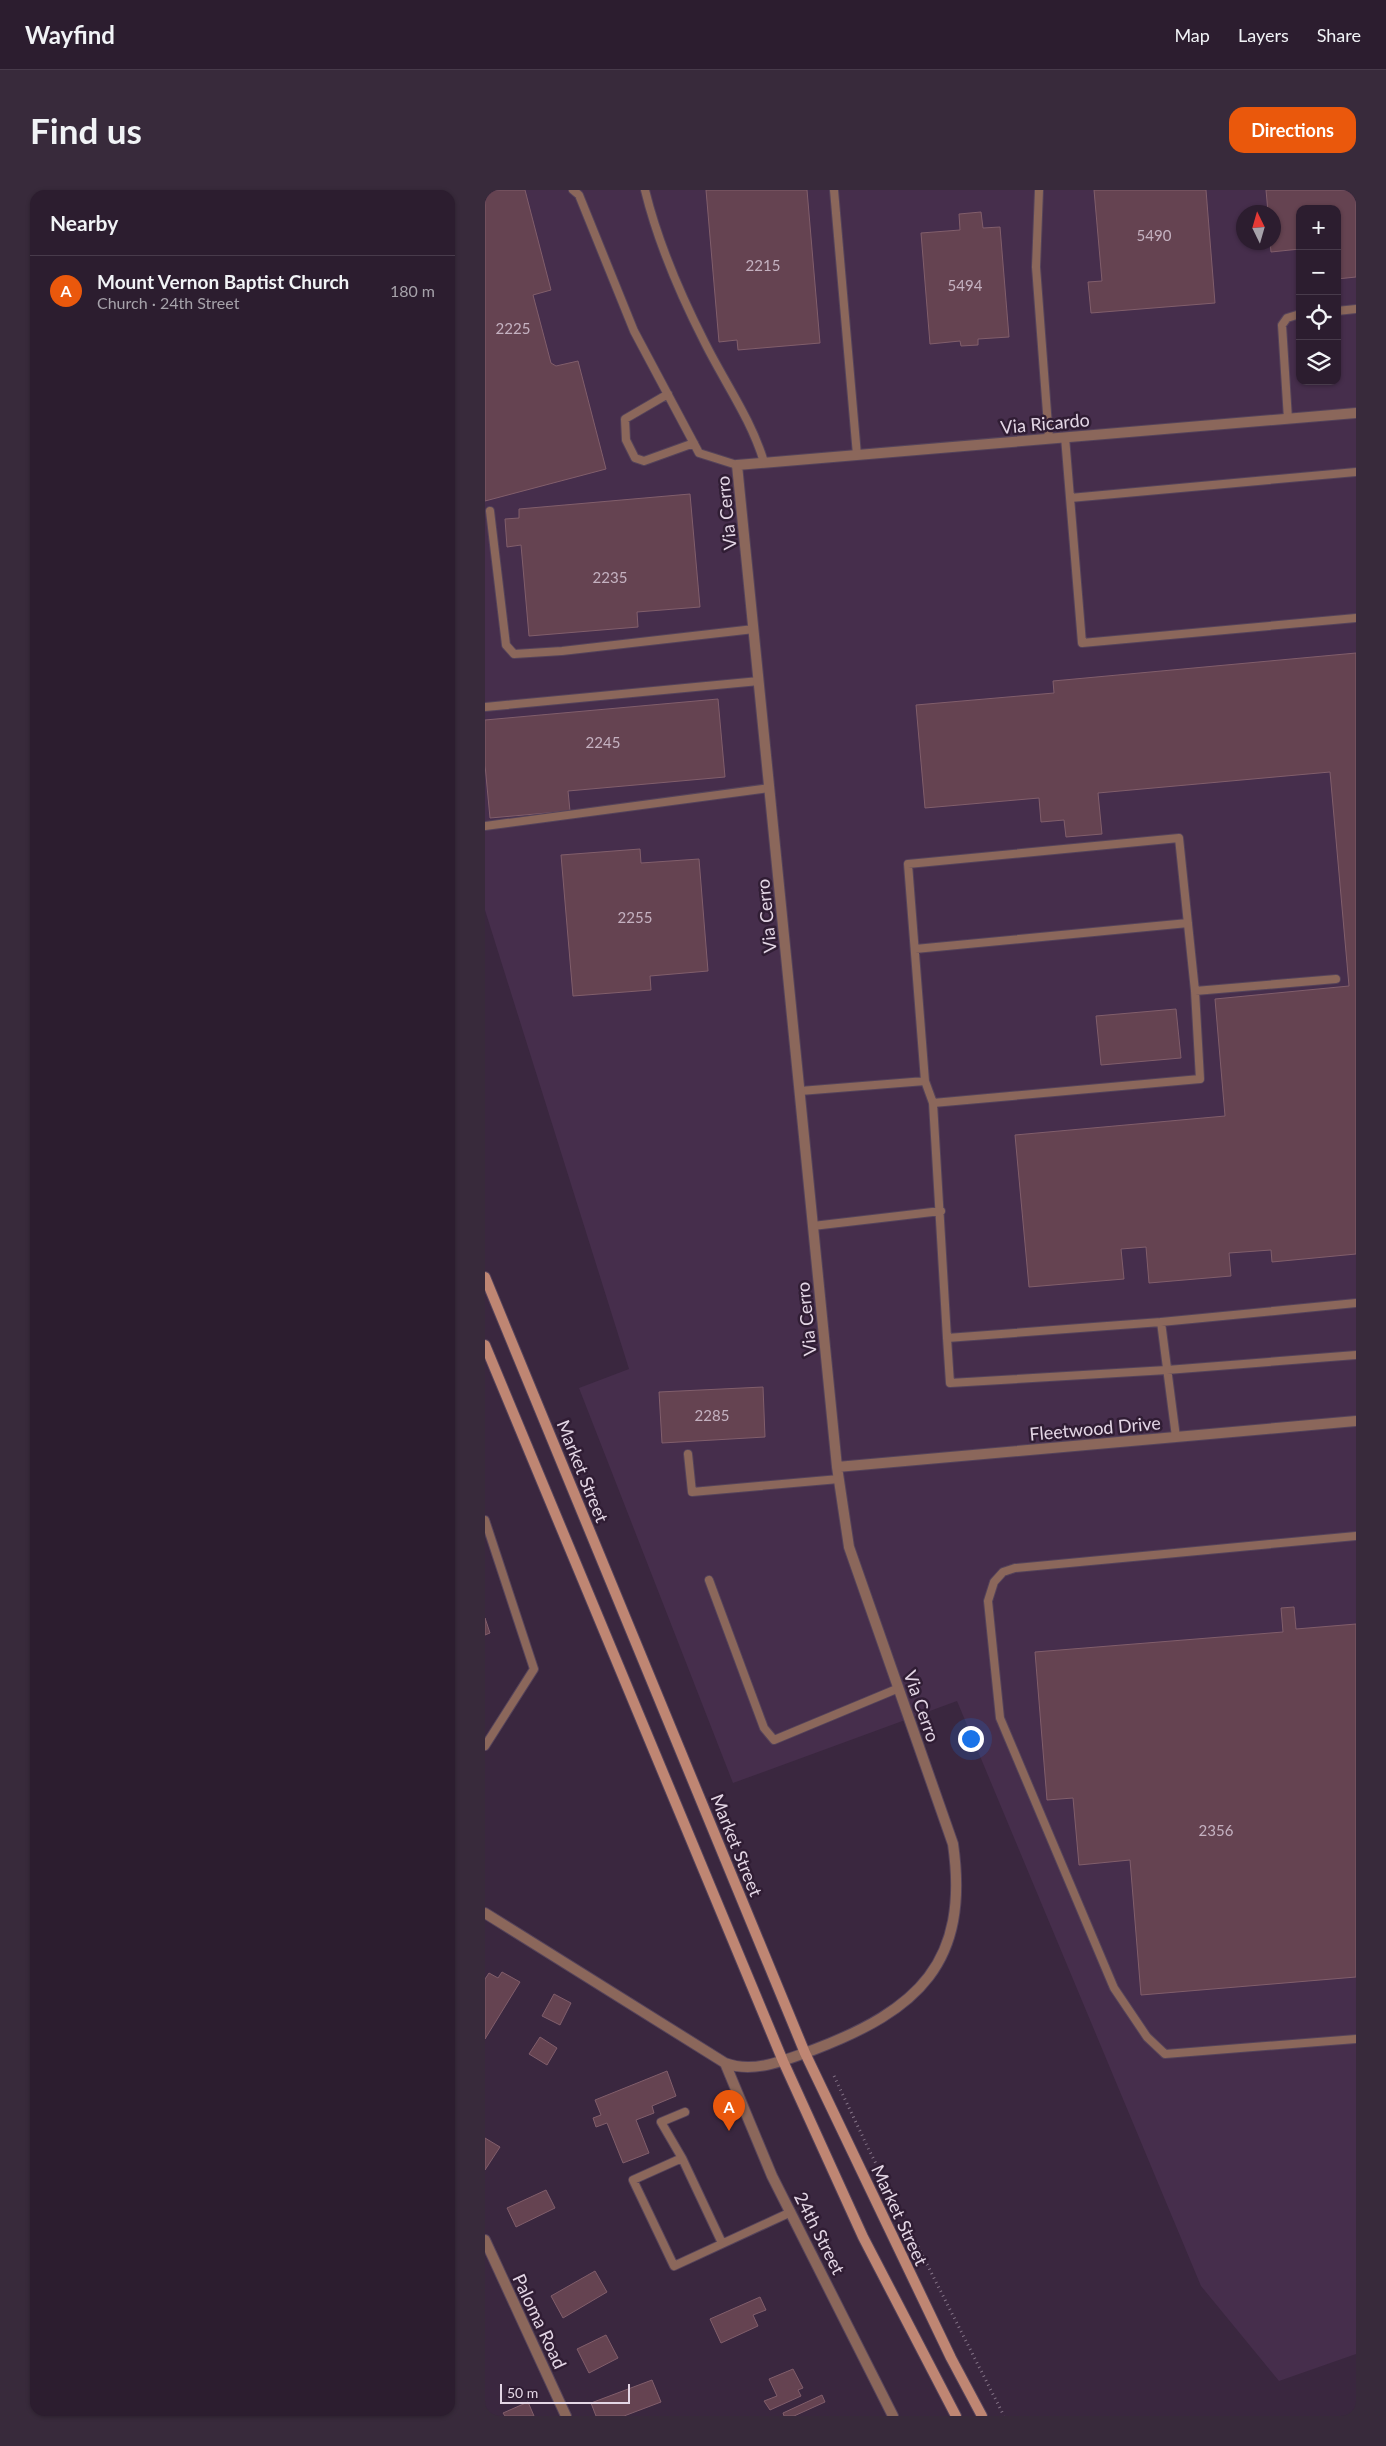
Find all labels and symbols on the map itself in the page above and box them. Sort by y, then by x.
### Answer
north arrow [1236,205,1281,250]
house number: 5490 [1137,226,1172,244]
house number: 2215 [746,256,780,274]
house number: 5494 [948,276,983,294]
house number: 2225 [496,319,530,337]
street label: Via Ricardo [999,408,1091,438]
street label: Via Cerro [711,475,741,551]
house number: 2235 [593,568,627,586]
house number: 2245 [586,733,620,751]
street label: Via Cerro [751,878,781,954]
house number: 2255 [618,908,652,926]
street label: Via Cerro [791,1281,821,1357]
house number: 2285 [695,1406,729,1424]
street label: Fleetwood Drive [1028,1411,1162,1445]
street label: Market Street [552,1417,614,1526]
street label: Via Cerro [899,1667,945,1745]
your location [958,1726,984,1752]
street label: Market Street [706,1791,768,1900]
house number: 2356 [1199,1821,1234,1839]
pin: A [713,2090,745,2131]
street label: Market Street [867,2161,933,2269]
street label: 24th Street [790,2188,850,2278]
street label: Paloma Road [508,2270,572,2372]
scale bar [500,2381,630,2404]

